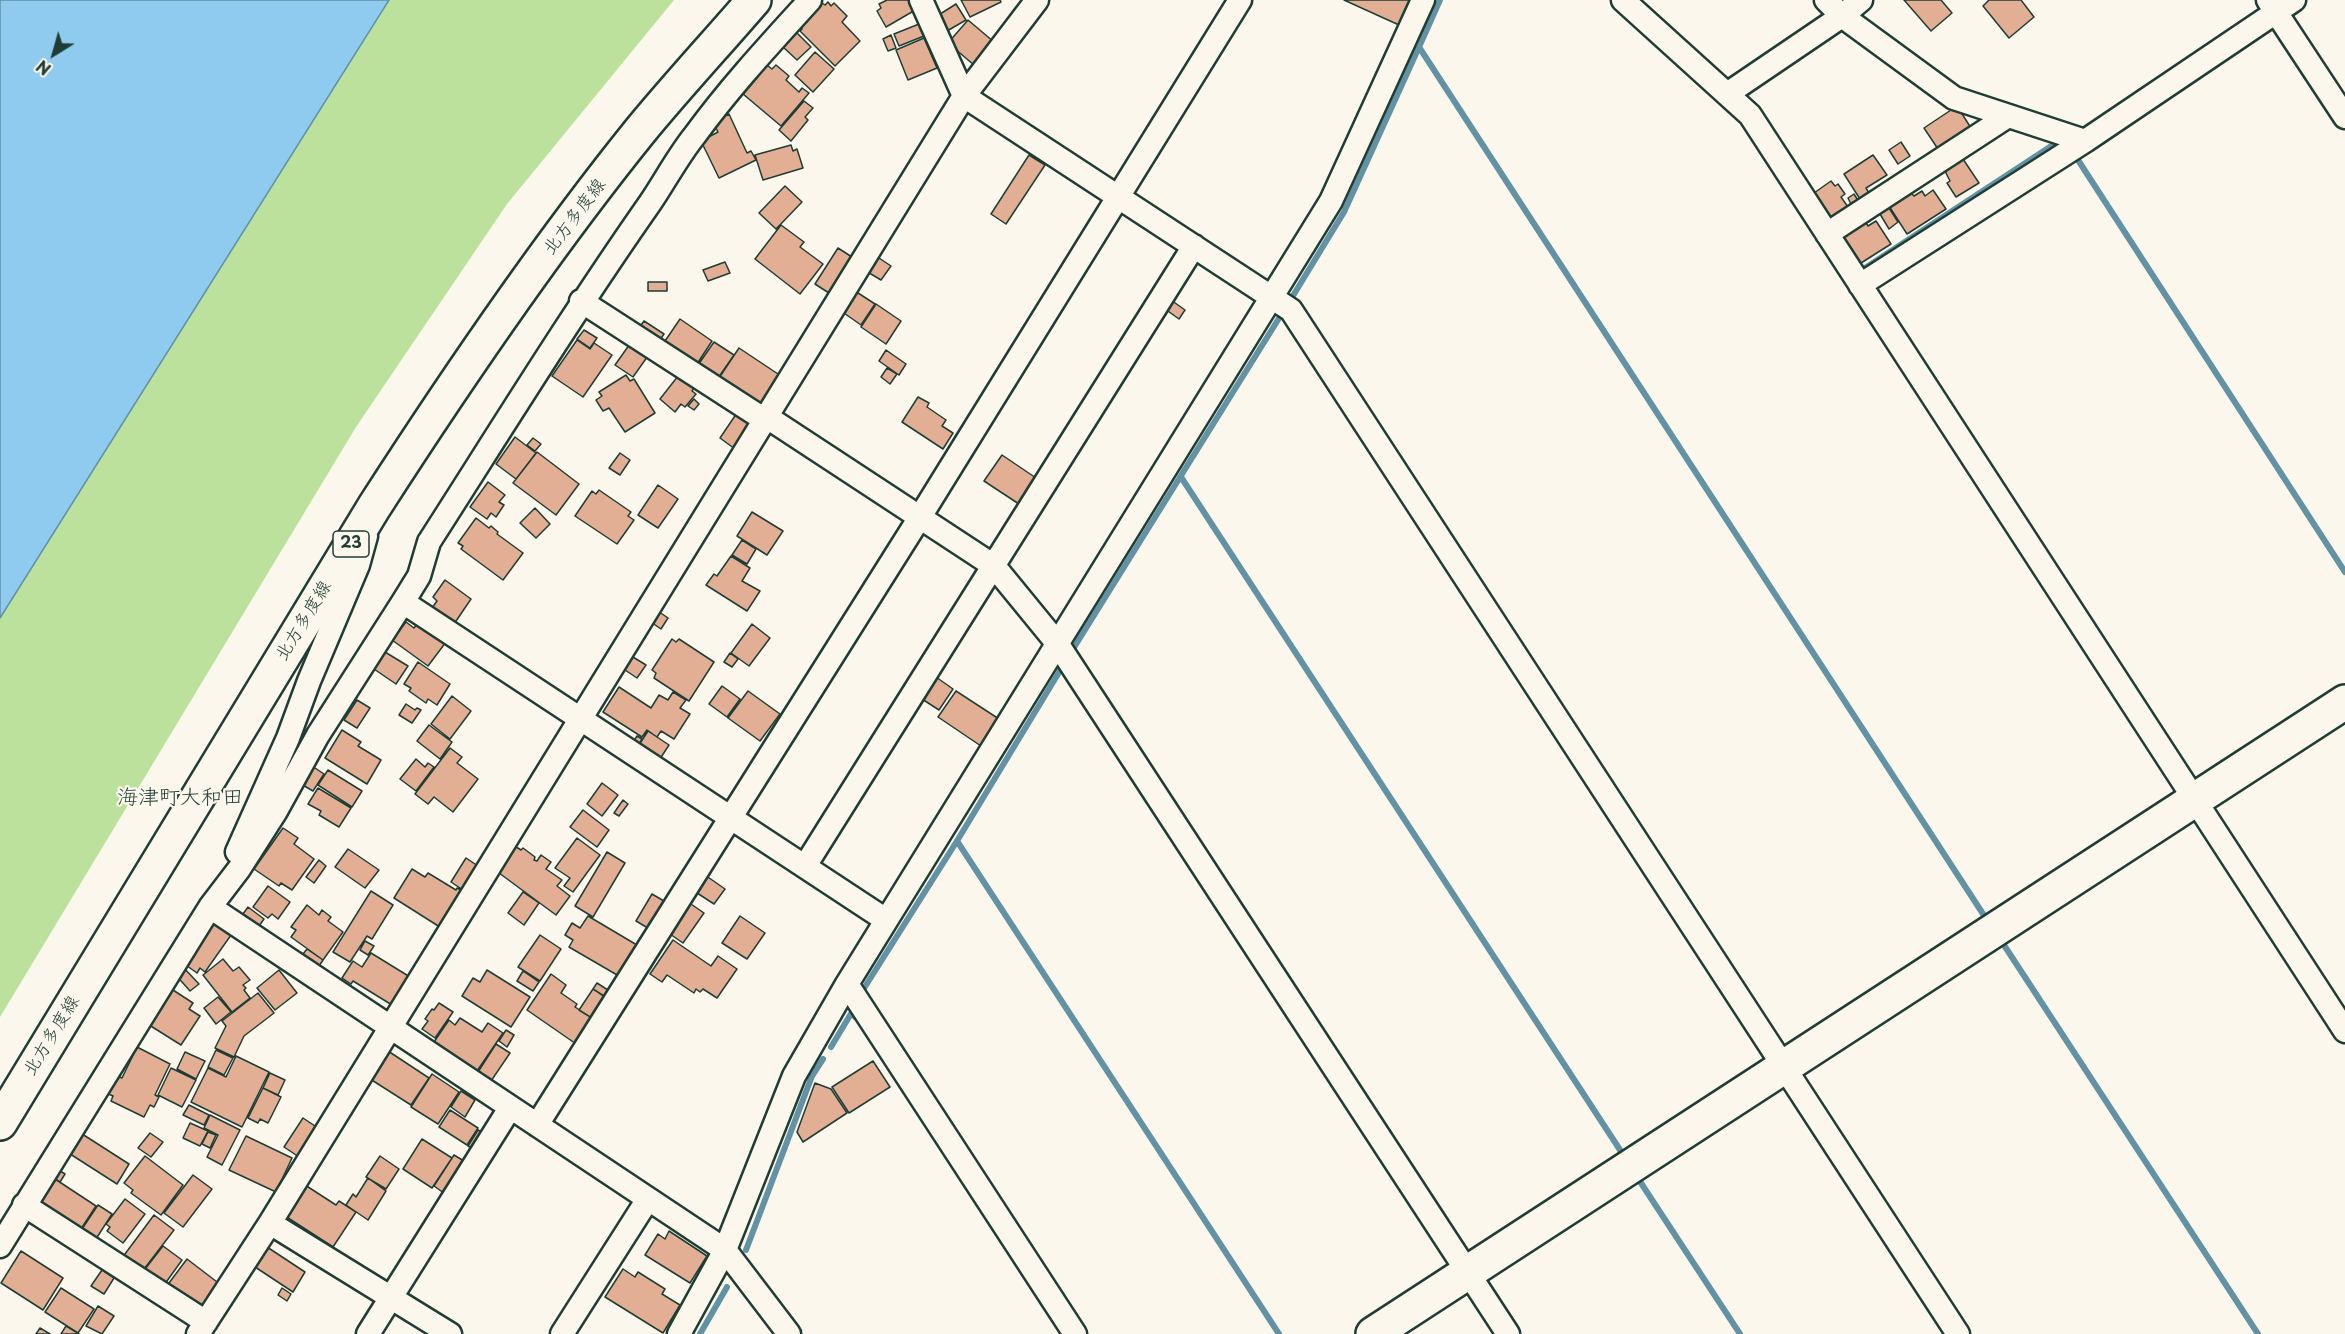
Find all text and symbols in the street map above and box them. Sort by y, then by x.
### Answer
north arrow [24,24,84,84]
text: N [31,55,55,82]
street label: 北方多度線 [539,175,611,259]
road number: 23 [333,531,369,557]
street label: 北方多度線 [272,577,336,665]
district label: 海津町大和田 [117,785,243,811]
street label: 北方多度線 [20,992,84,1080]

